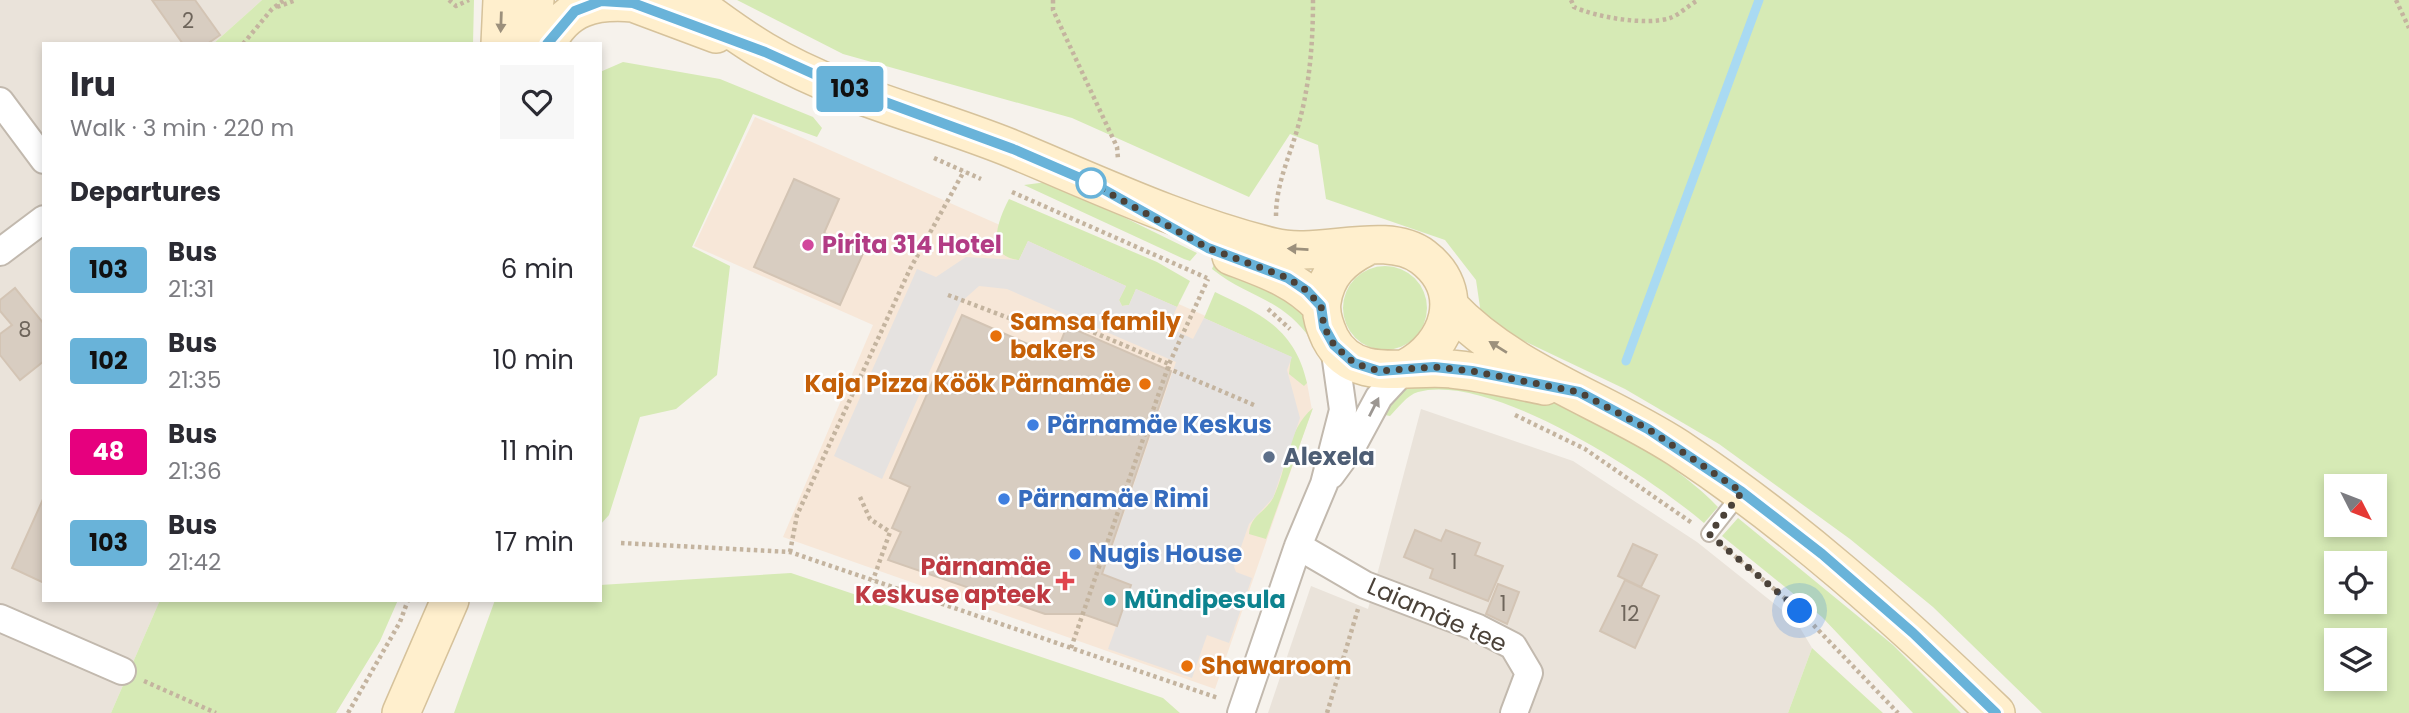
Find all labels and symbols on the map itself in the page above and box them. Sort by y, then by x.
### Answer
house number: 2 [182,6,194,35]
one-way arrow [495,11,506,33]
line badge: 103 [810,66,890,112]
unlabelled marker [1076,168,1106,198]
place label: Pirita 314 Hotel [822,228,1002,261]
marker: Pirita 314 Hotel [800,237,816,253]
one-way arrow [1287,244,1309,255]
place label: Samsa family bakers [1010,305,1182,366]
house number: 8 [18,315,32,344]
marker: Samsa family bakers [988,328,1004,344]
one-way arrow [1488,340,1508,353]
place label: Kaja Pizza Köök Pärnamäe [805,367,1131,400]
marker: Kaja Pizza Köök Pärnamäe [1137,376,1153,392]
one-way arrow [1369,397,1380,417]
place label: Pärnamäe Keskus [1047,408,1272,441]
marker: Pärnamäe Keskus [1025,417,1041,433]
place label: Alexela [1283,440,1375,473]
marker: Alexela [1261,449,1277,465]
north arrow [2324,474,2387,537]
place label: Pärnamäe Rimi [1018,482,1209,515]
marker: Pärnamäe Rimi [996,491,1012,507]
place label: Nugis House [1089,537,1242,570]
marker: Nugis House [1067,546,1083,562]
house number: 1 [1451,547,1457,576]
place label: Pärnamäe Keskuse apteek [855,550,1051,611]
street label: Laiamäe tee [1362,569,1512,660]
marker: Pärnamäe Keskuse apteek [1057,573,1073,589]
place label: Mündipesula [1124,583,1286,616]
house number: 1 [1500,589,1506,618]
marker: Mündipesula [1102,592,1118,608]
your location [1782,593,1817,628]
house number: 12 [1621,599,1639,628]
place label: Shawaroom [1201,649,1352,682]
marker: Shawaroom [1179,658,1195,674]

